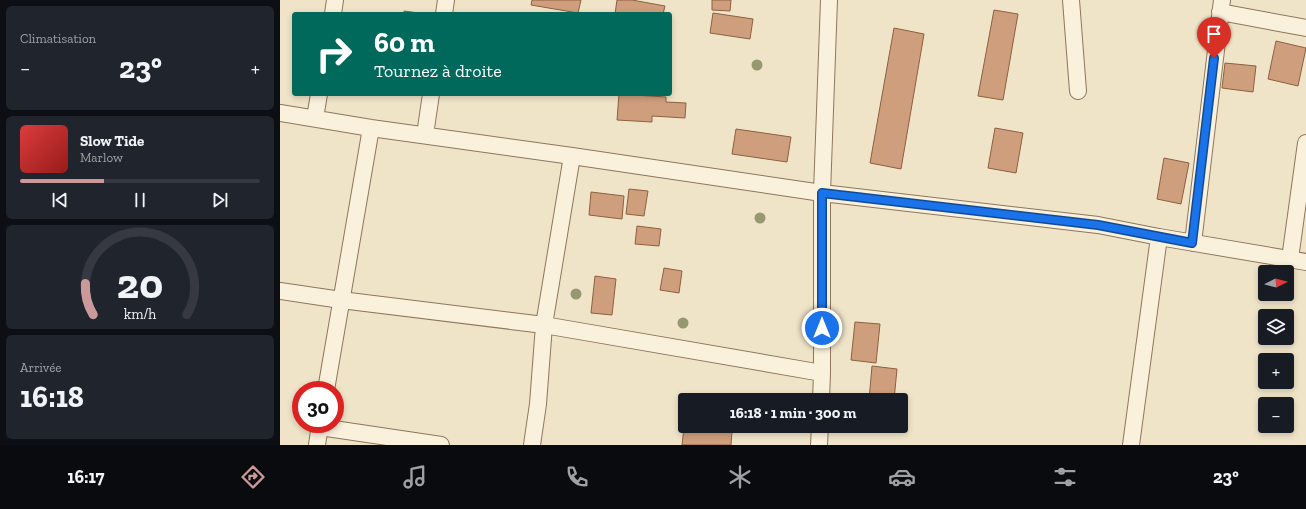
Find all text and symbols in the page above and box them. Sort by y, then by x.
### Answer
pin [1197,17,1231,58]
icon: arrive [1203,23,1225,45]
text: 60 m [374,26,435,59]
icon: right [308,28,360,80]
text: Climatisation [20,31,96,46]
text: 23° [119,50,162,86]
text: − [20,55,30,82]
text: + [251,55,260,82]
text: Tournez à droite [374,60,502,82]
text: Slow Tide [80,132,144,150]
text: Marlow [80,150,123,165]
icon: previous [49,189,71,211]
icon: pause [129,189,151,211]
icon: next [209,189,231,211]
text: 20 [117,259,163,309]
north arrow [1258,265,1294,301]
map controls [1258,265,1294,433]
text: km/h [124,306,156,323]
position arrow [801,307,843,349]
button: layers [1258,309,1294,345]
button: + [1258,353,1294,389]
text: Arrivée [20,360,61,375]
text: 16:18 [20,379,84,415]
speed limit sign: 30 [292,381,344,433]
button: − [1258,397,1294,433]
text: 16:18 · 1 min · 300 m [730,404,856,422]
icon: directions [239,463,267,491]
icon: music [401,463,429,491]
icon: phone [563,463,591,491]
icon: climate [726,463,754,491]
icon: car [888,463,916,491]
icon: filters [1051,463,1079,491]
text: 16:17 [67,466,104,488]
text: 23° [1213,466,1239,488]

